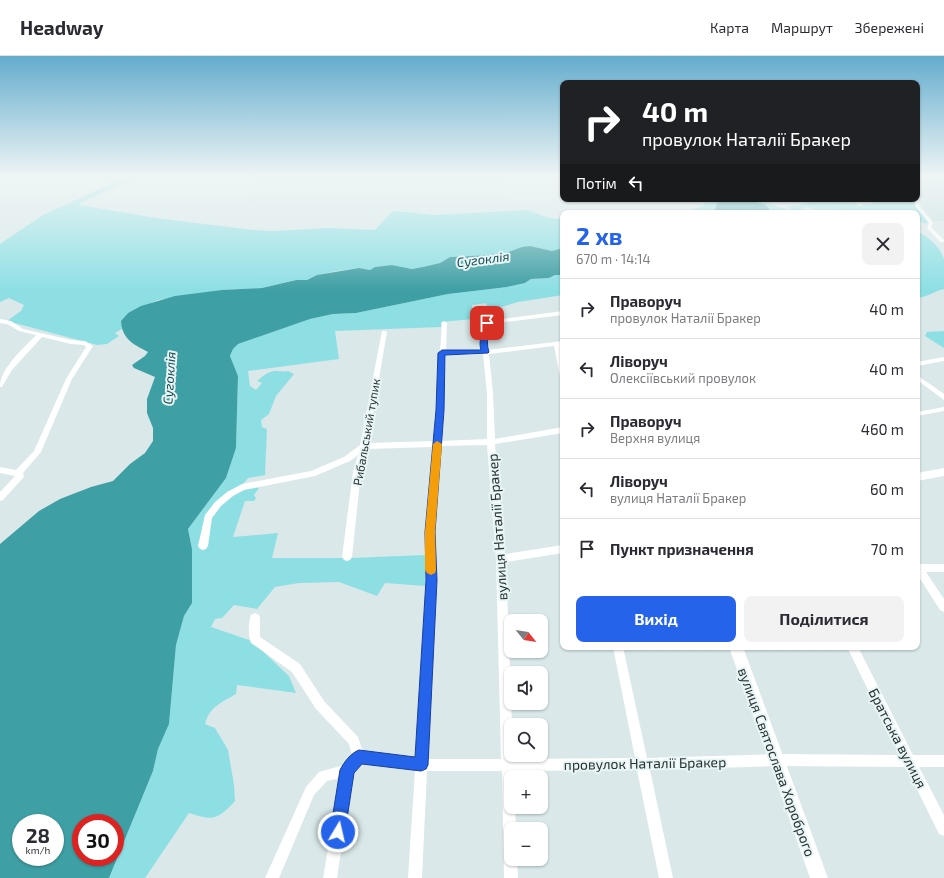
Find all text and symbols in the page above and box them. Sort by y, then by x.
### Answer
text: Headway [20,16,104,39]
text: Карта [710,19,749,36]
text: Маршрут [771,19,833,36]
text: Збережені [855,19,924,36]
text: 40 m [642,94,708,128]
icon: right [576,96,628,148]
text: провулок Наталії Бракер [642,128,851,150]
icon: left [625,172,647,194]
text: Потім [576,174,617,192]
text: 2 хв [576,221,623,250]
button: close [862,223,904,265]
water label: Сугоклія [456,248,510,270]
text: 670 m · 14:14 [576,251,651,267]
text: Праворуч [610,292,681,310]
icon: right [576,298,598,320]
text: 40 m [869,300,904,318]
pin [470,306,504,340]
text: провулок Наталії Бракер [610,310,761,326]
icon: arrive [476,312,498,334]
water label: Сугоклія [159,351,179,405]
text: Ліворуч [610,352,668,370]
icon: left [576,358,598,380]
text: 40 m [869,360,904,378]
text: Олексіївський провулок [610,370,756,386]
street label: Рибальський тупик [350,377,383,487]
text: Праворуч [610,412,681,430]
icon: right [576,418,598,440]
text: 460 m [861,420,904,438]
text: Верхня вулиця [610,430,700,446]
street label: вулиця Наталії Бракер [483,453,511,601]
text: Ліворуч [610,472,668,490]
icon: left [576,478,598,500]
text: 60 m [870,480,904,498]
text: вулиця Наталії Бракер [610,490,746,506]
icon: arrive [576,538,598,560]
text: Пункт призначення [610,540,754,558]
text: 70 m [871,540,904,558]
button: Вихід [576,596,736,642]
button: Поділитися [744,596,904,642]
north arrow [504,614,548,658]
map controls [504,614,548,866]
street label: вулиця Святослава Хороброго [735,665,819,859]
button: sound [504,666,548,710]
street label: Братська вулиця [865,685,931,791]
button: search [504,718,548,762]
street label: провулок Наталії Бракер [564,753,726,773]
button: + [504,770,548,814]
position arrow [317,811,359,853]
speed limit sign: 30 [72,814,124,866]
button: − [504,822,548,866]
text: 28 [26,823,50,847]
text: km/h [26,844,50,856]

